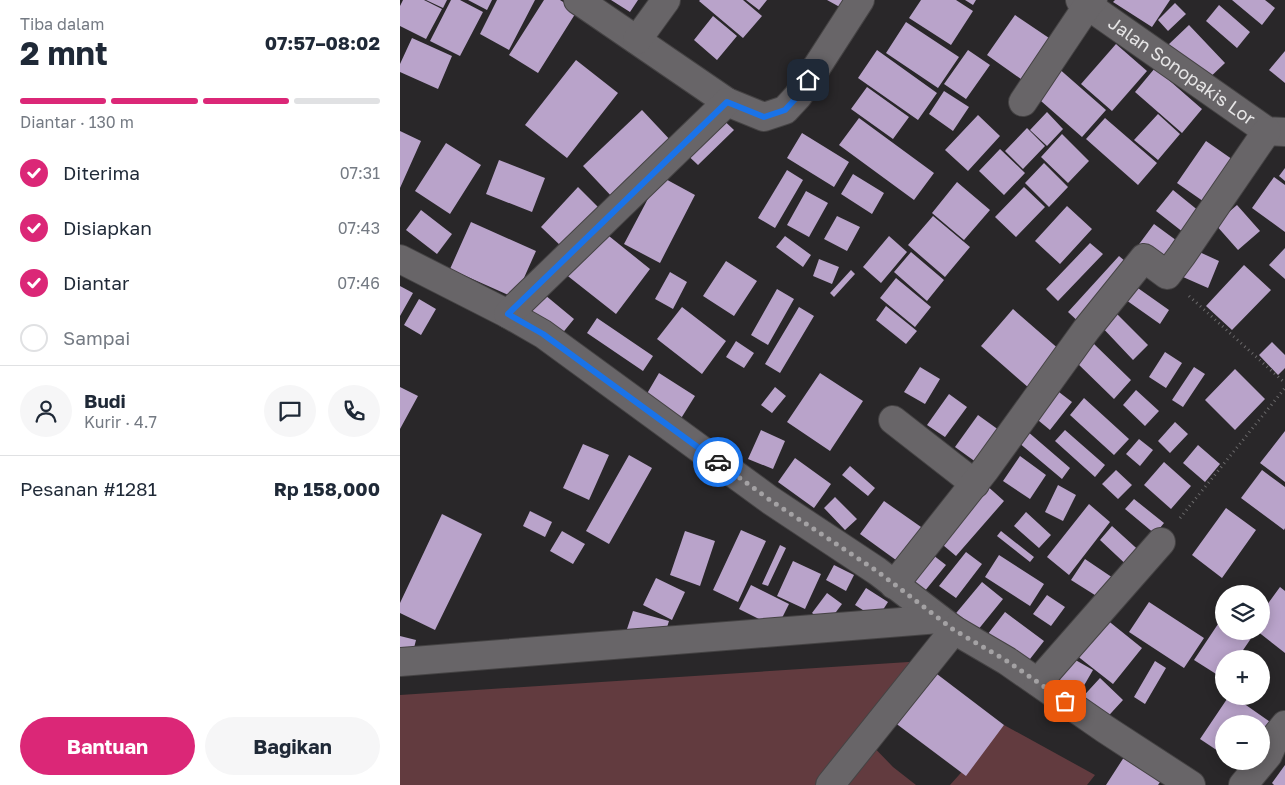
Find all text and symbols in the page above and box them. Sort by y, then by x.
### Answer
street label: Jalan Sonopakis Lor [1105,11,1260,129]
text: Tiba dalam [20,14,104,34]
text: 07:57–08:02 [265,31,380,54]
text: 2 mnt [20,34,108,72]
pin [787,59,829,101]
icon: home [794,66,822,94]
text: Diantar · 130 m [20,112,134,132]
icon: check [20,159,48,187]
text: Diterima [63,161,140,184]
text: 07:31 [340,163,380,183]
icon: check [20,214,48,242]
text: Disiapkan [63,216,152,239]
text: 07:43 [338,218,380,238]
icon: check [20,269,48,297]
text: Diantar [63,271,129,294]
text: 07:46 [337,273,380,293]
text: Sampai [63,326,130,349]
button: person [20,385,72,437]
button: chat [264,385,316,437]
button: phone [328,385,380,437]
text: Budi [84,389,126,412]
text: Kurir · 4.7 [84,412,157,432]
courier [693,437,743,487]
icon: car [704,448,732,476]
text: Pesanan #1281 [20,477,157,500]
text: Rp 158,000 [274,477,380,500]
map controls [1215,585,1270,770]
button: layers [1215,585,1270,640]
button: + [1215,650,1270,705]
pin [1044,680,1086,722]
icon: bag [1051,687,1079,715]
button: − [1215,715,1270,770]
button: Bantuan [20,717,195,775]
button: Bagikan [205,717,380,775]

